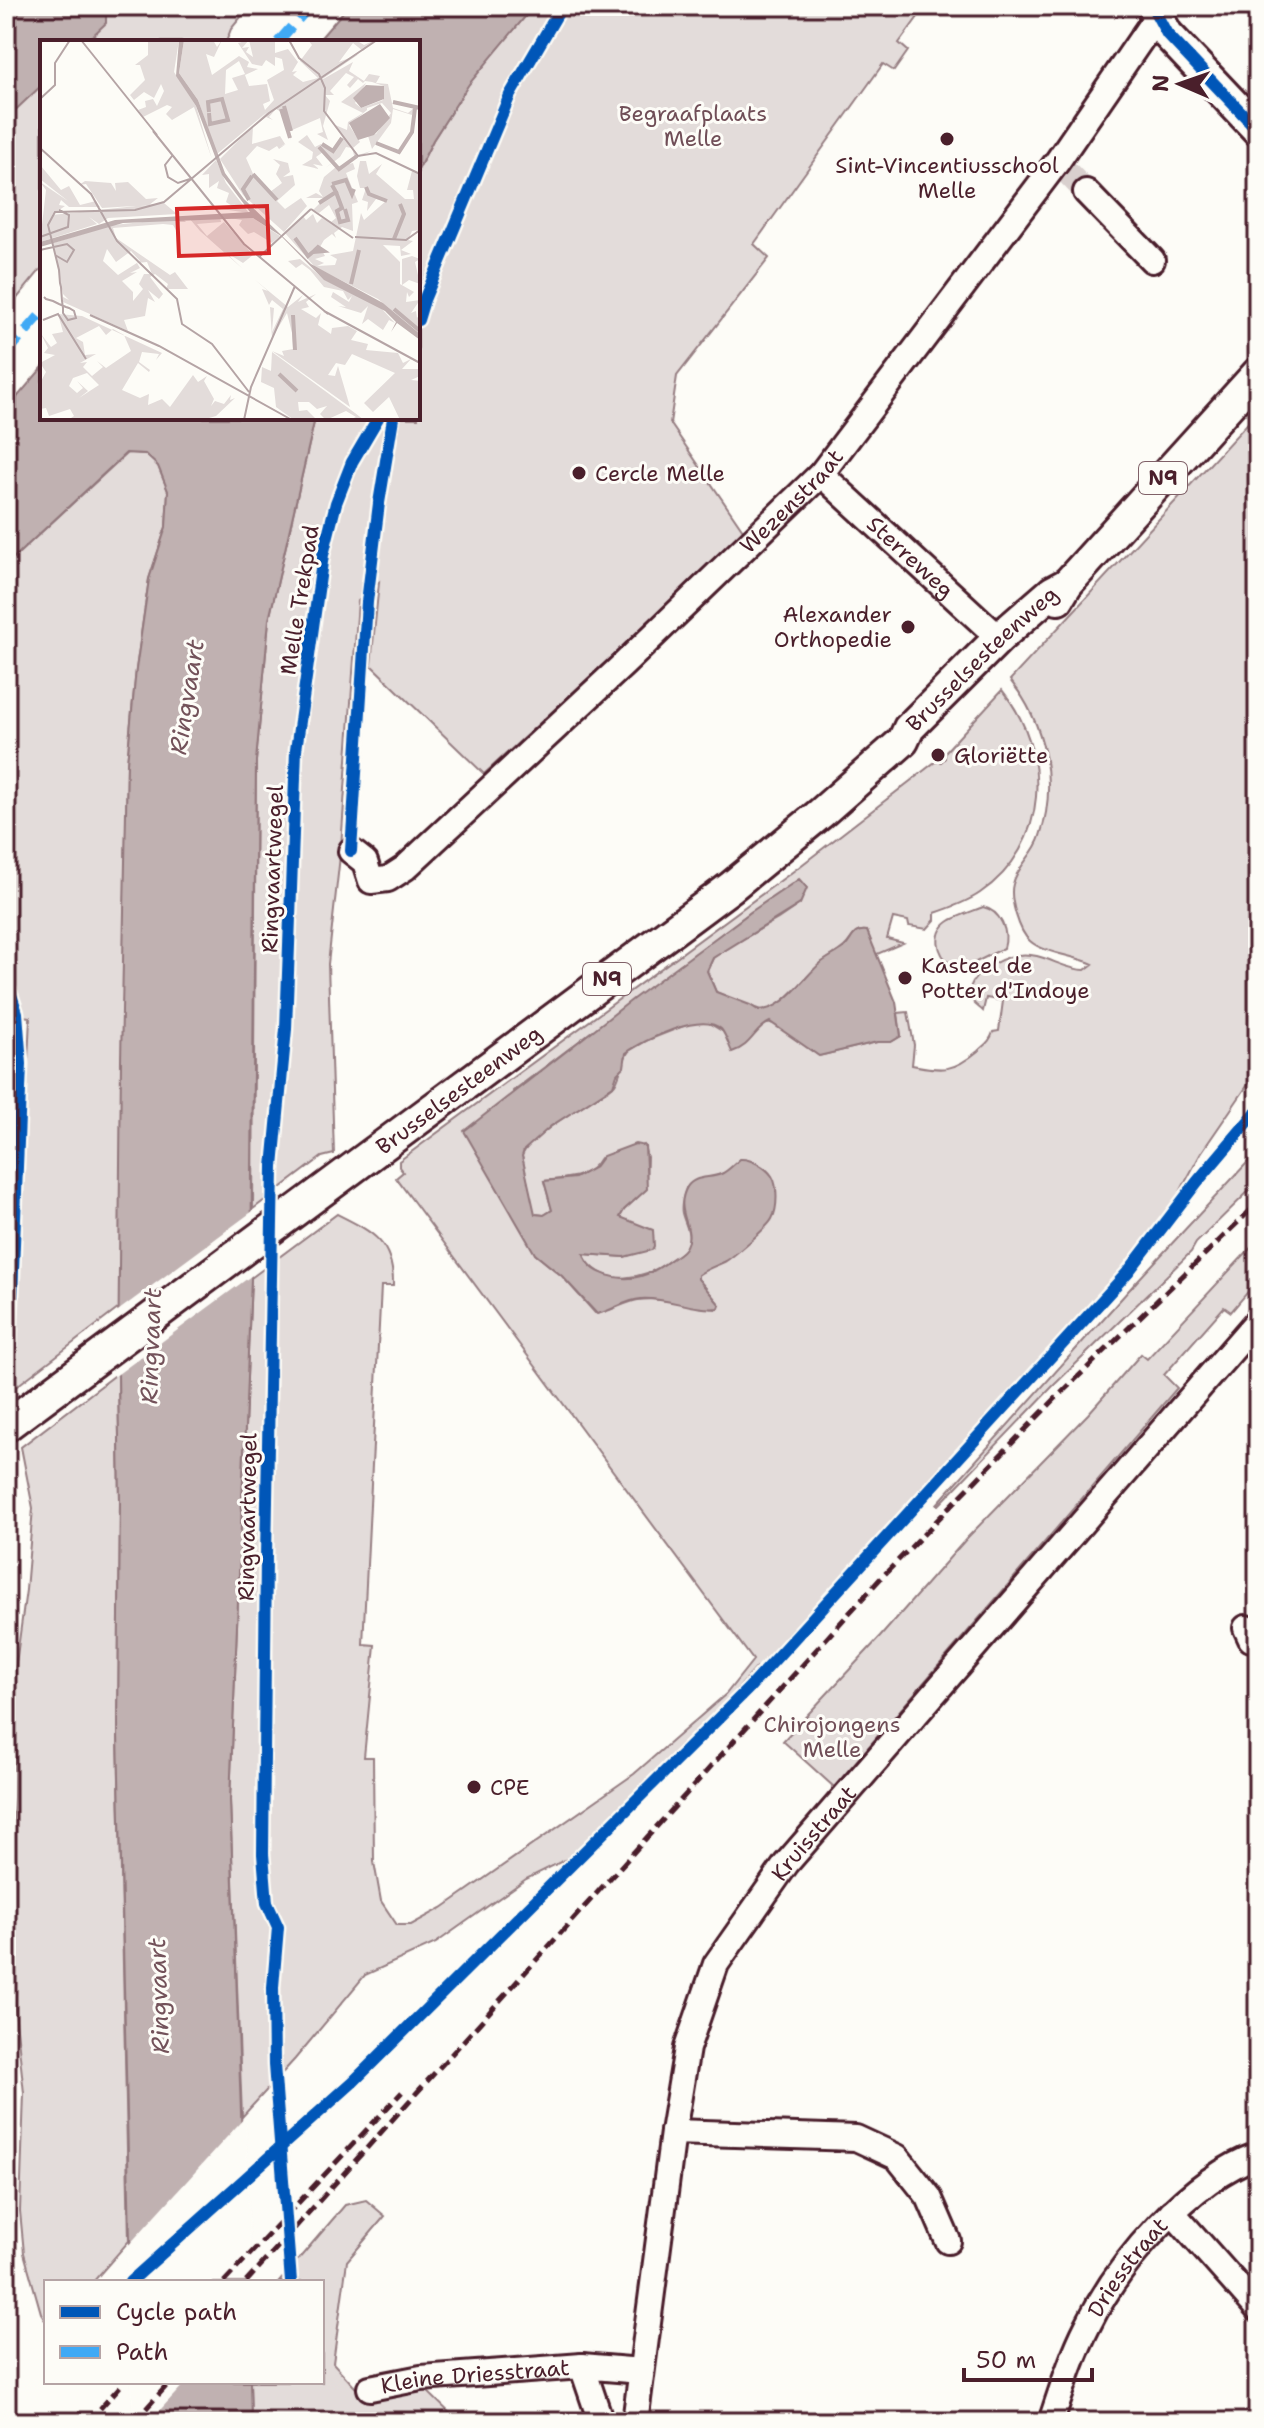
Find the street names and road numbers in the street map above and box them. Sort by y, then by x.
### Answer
street label: Wezenstraat [733,443,850,560]
road number: N9 [1139,462,1187,494]
street label: Sterreweg [861,510,960,605]
street label: Melle Trekpad [273,523,326,677]
street label: Brusselsesteenweg [900,580,1064,738]
street label: Ringvaartwegel [255,784,290,954]
road number: N9 [583,963,631,995]
street label: Brusselsesteenweg [370,1019,548,1161]
street label: Ringvaartwegel [232,1432,263,1601]
street label: Kruisstraat [765,1779,863,1887]
street label: Driesstraat [1081,2211,1174,2323]
street label: Kleine Driesstraat [378,2353,571,2401]

